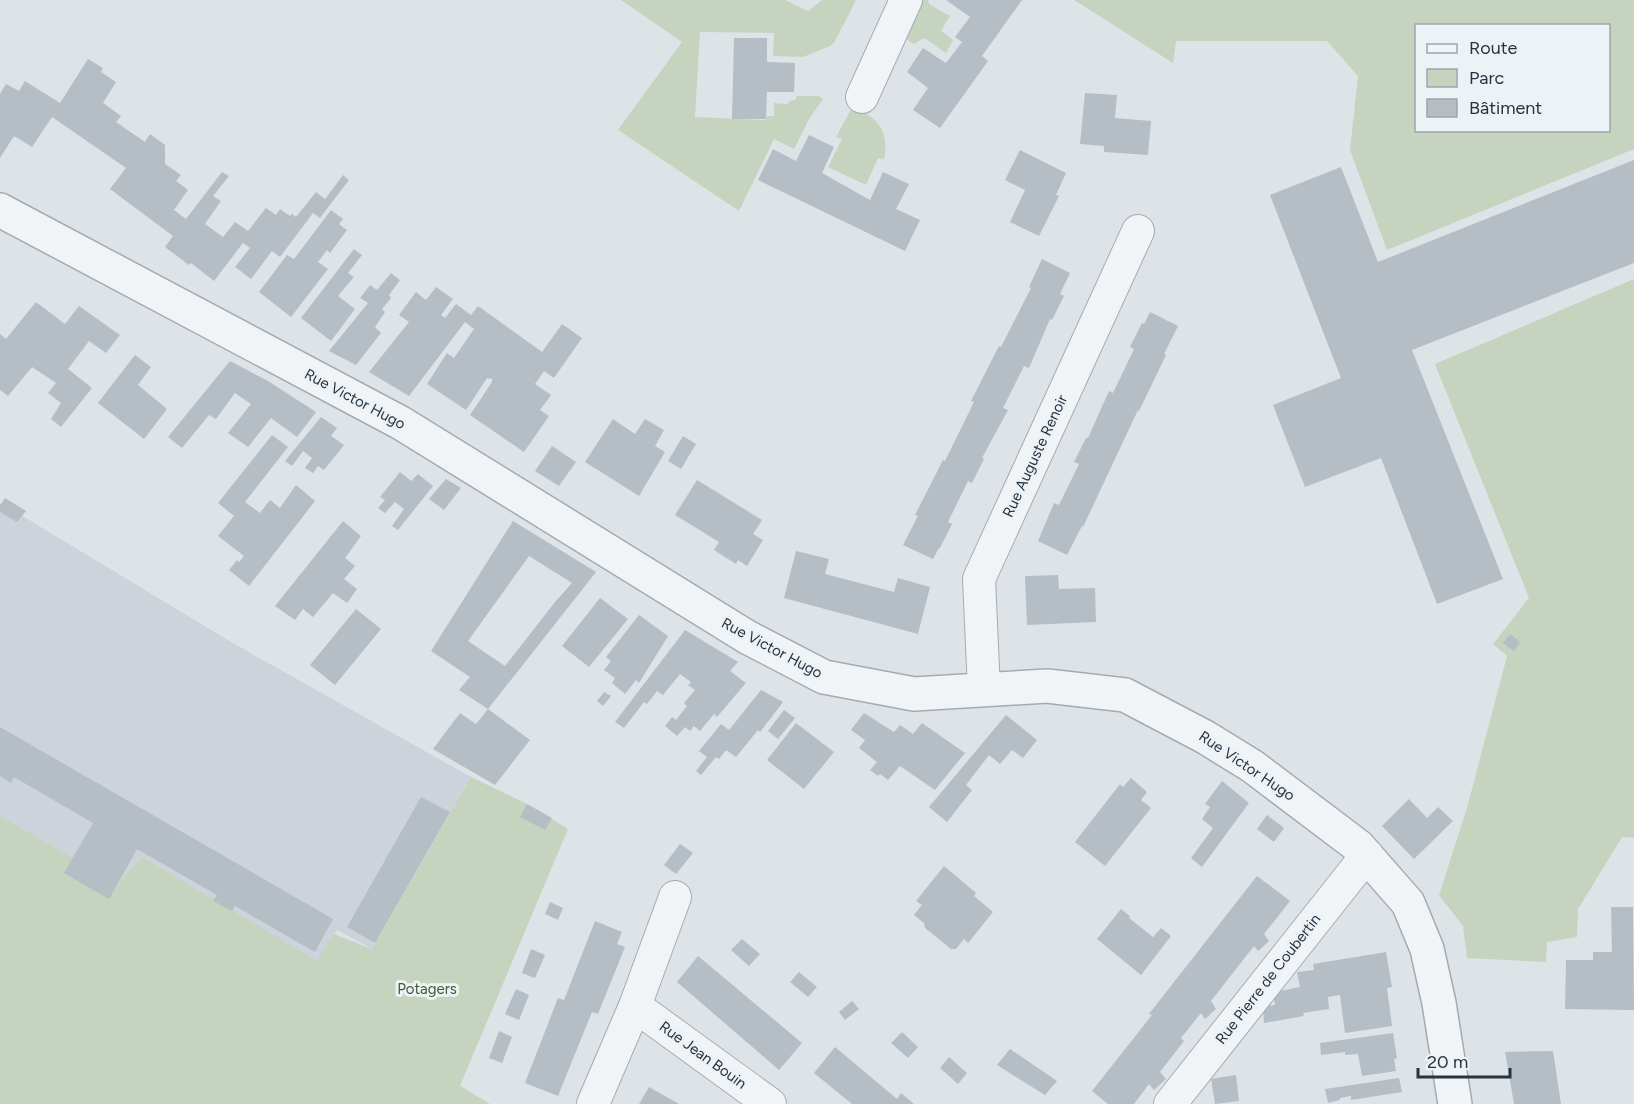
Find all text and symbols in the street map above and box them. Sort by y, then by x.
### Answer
legend [1415,24,1610,132]
text: Route [1469,37,1518,59]
text: Parc [1469,67,1505,89]
text: Bâtiment [1469,97,1542,119]
street label: Rue Victor Hugo [301,365,409,433]
street label: Rue Auguste Renoir [999,392,1071,520]
street label: Rue Victor Hugo [718,614,826,682]
street label: Rue Victor Hugo [1196,727,1299,805]
street label: Rue Pierre de Coubertin [1212,910,1324,1048]
park label: Potagers [397,980,457,998]
street label: Rue Jean Bouin [656,1017,750,1093]
scale bar [1418,1041,1510,1079]
text: 20 m [1427,1051,1468,1073]

